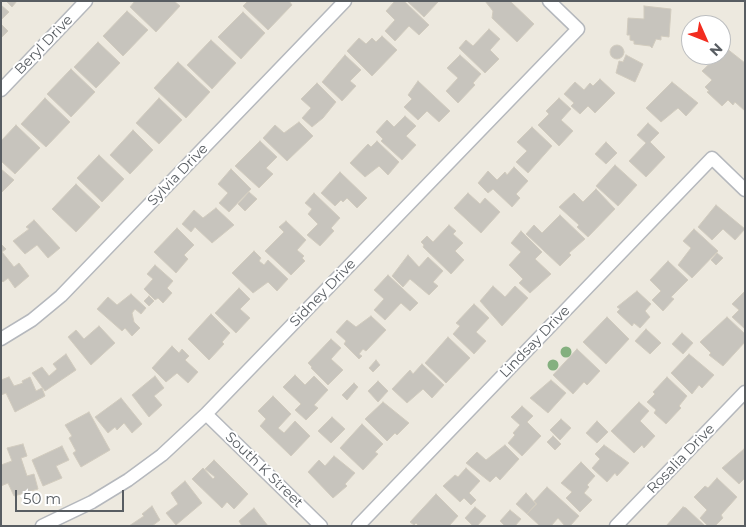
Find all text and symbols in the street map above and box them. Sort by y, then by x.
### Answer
street label: Beryl Drive [11,12,77,78]
north arrow [681,15,731,65]
text: N [706,39,726,60]
street label: Sylvia Drive [144,140,212,210]
street label: Sidney Drive [287,256,359,330]
street label: Lindsay Drive [496,302,574,382]
street label: Rosalia Drive [644,421,718,497]
street label: South K Street [222,429,306,511]
scale bar [18,480,126,512]
text: 50 m [23,489,61,508]

